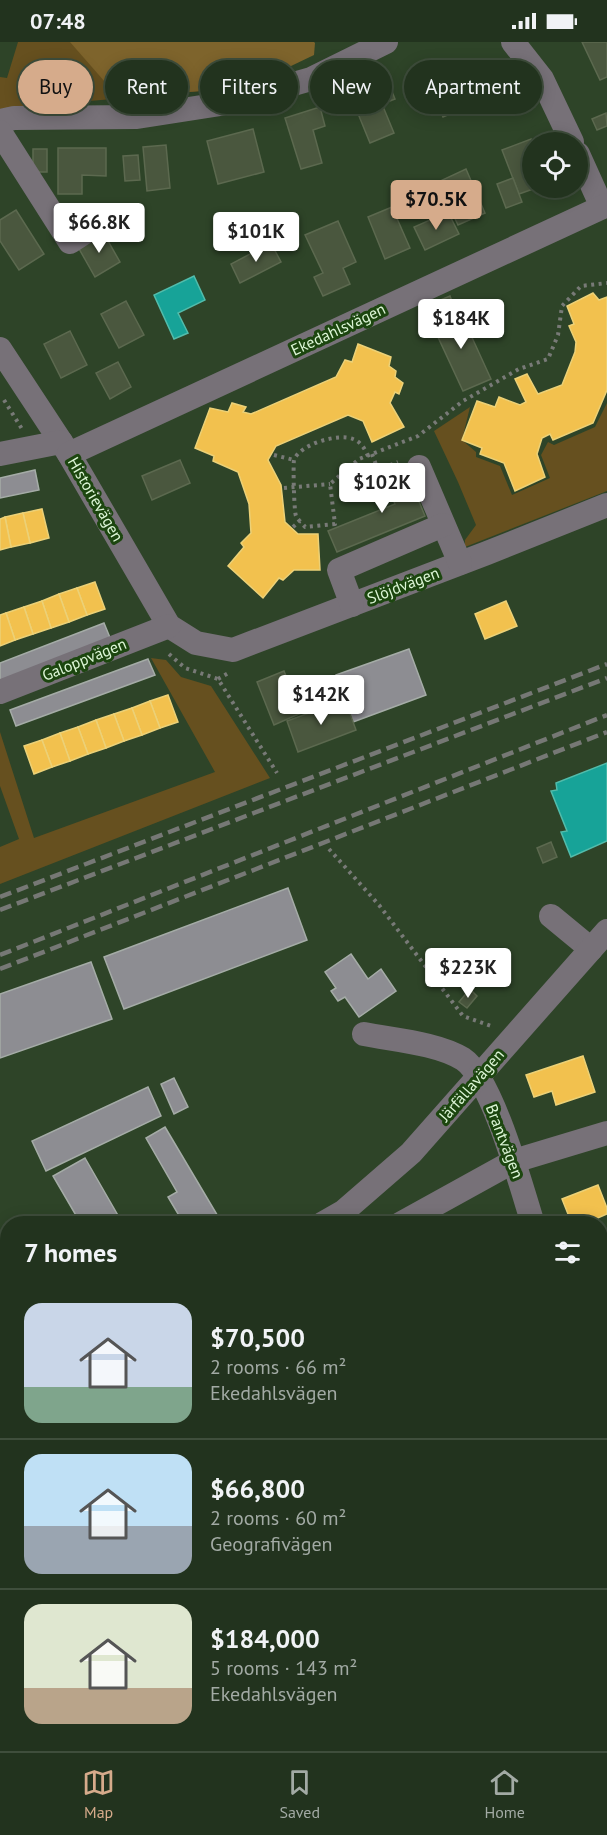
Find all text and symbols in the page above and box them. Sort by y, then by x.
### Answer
text: 07:48 [30,7,86,35]
chip: Buy [18,60,93,114]
chip: Rent [105,60,188,114]
chip: Filters [200,60,298,114]
chip: New [310,60,392,114]
chip: Apartment [404,60,542,114]
map controls [522,132,588,198]
button: locate [522,132,588,198]
pin: $70.5K [387,180,485,231]
text: $70.5K [405,186,467,212]
pin: $66.8K [50,203,148,254]
text: $66.8K [68,209,130,235]
pin: $101K [214,212,298,263]
text: $101K [227,218,285,244]
street label: Ekedahlsvägen [288,298,388,360]
pin: $184K [419,299,503,350]
text: $184K [432,305,490,331]
street label: Historievägen [64,453,128,545]
pin: $102K [340,463,424,514]
text: $102K [353,469,411,495]
street label: Slöjdvägen [364,562,442,608]
street label: Galoppvägen [39,633,129,685]
pin: $142K [279,675,363,726]
text: $142K [292,681,350,707]
pin: $223K [426,948,510,999]
text: $223K [439,954,497,980]
street label: Järfällavägen [433,1045,508,1126]
street label: Brantvägen [482,1101,528,1181]
text: 7 homes [24,1236,117,1269]
icon: filters [551,1236,584,1269]
text: $70,500 [210,1321,305,1354]
icon: home [72,1327,144,1399]
text: 2 rooms · 66 m² [210,1354,346,1380]
text: Ekedahlsvägen [210,1380,338,1406]
text: $66,800 [210,1472,305,1505]
icon: home [72,1478,144,1550]
text: 2 rooms · 60 m² [210,1505,346,1531]
text: Geografivägen [210,1531,333,1557]
text: $184,000 [210,1622,320,1655]
icon: home [72,1628,144,1700]
text: 5 rooms · 143 m² [210,1655,357,1681]
text: Ekedahlsvägen [210,1681,338,1707]
tab: Map [82,1766,115,1822]
tab: Saved [279,1766,320,1822]
tab: Home [484,1766,525,1822]

